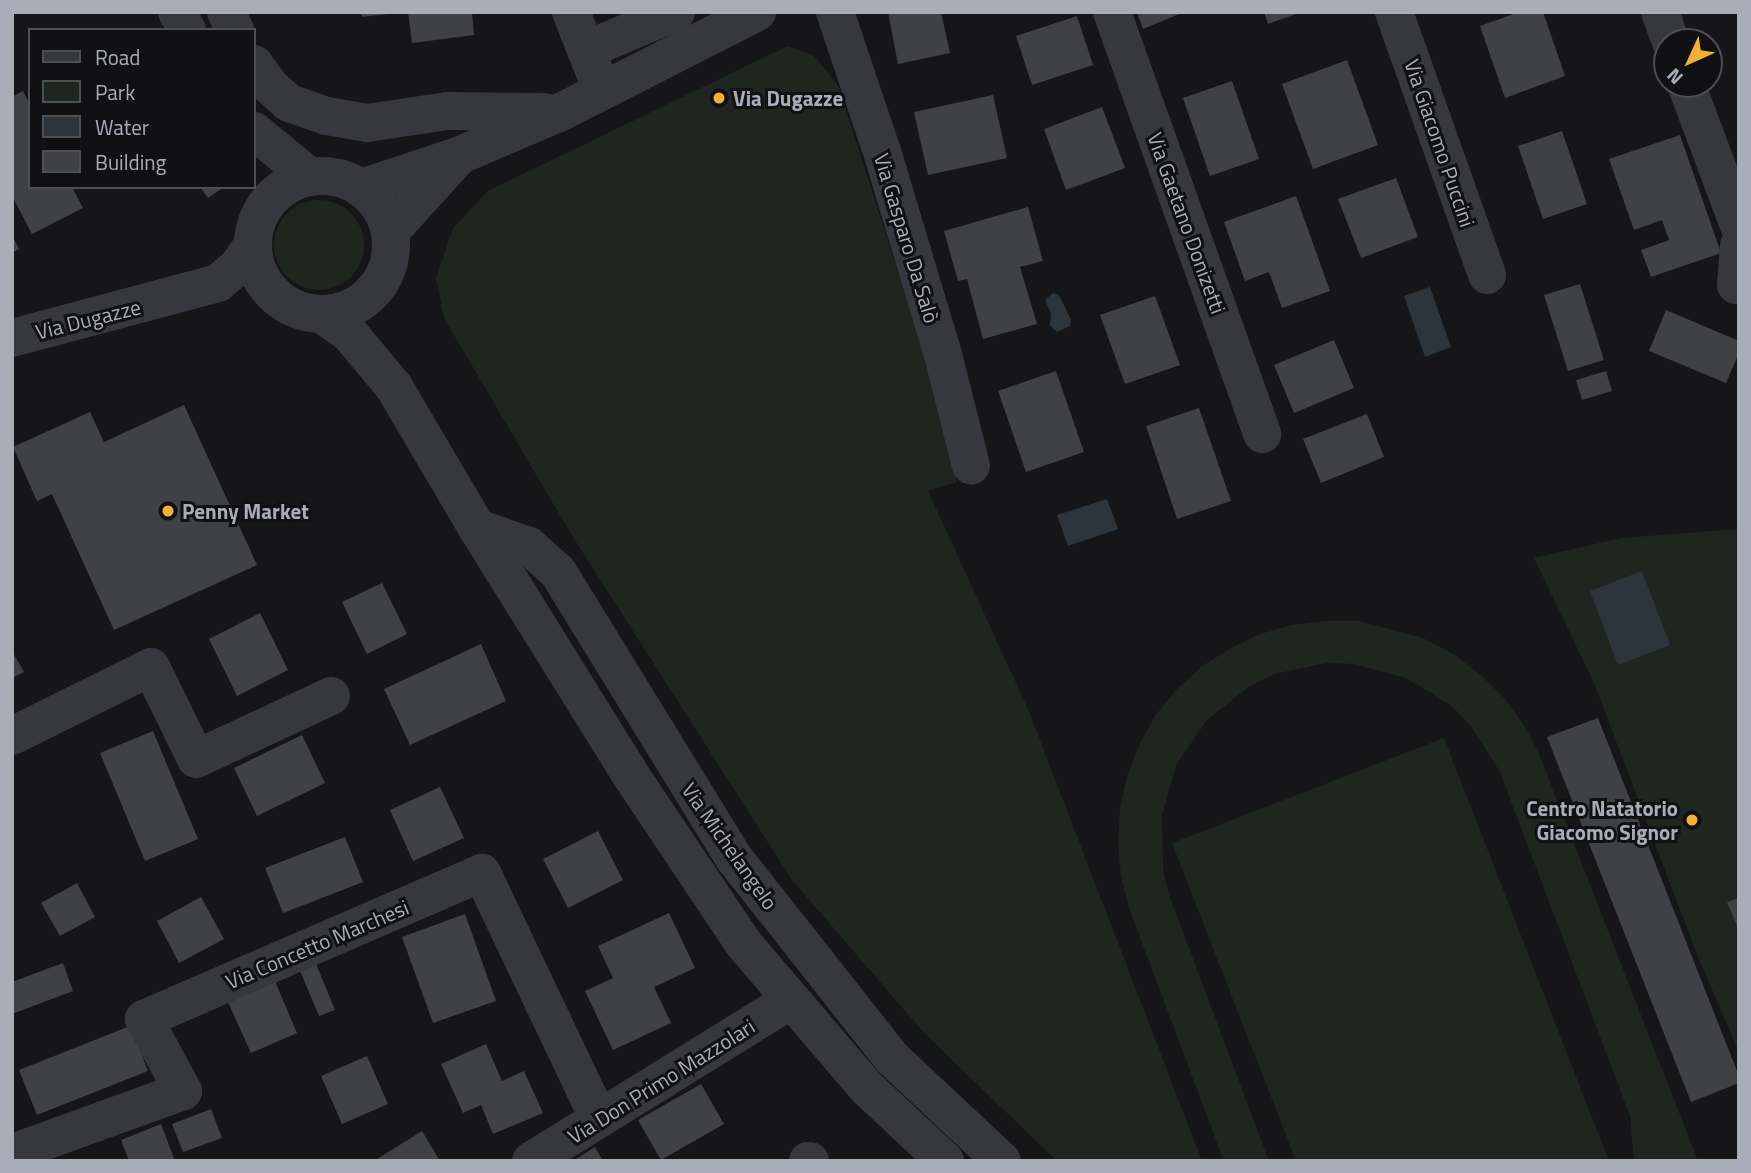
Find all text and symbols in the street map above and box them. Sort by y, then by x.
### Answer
legend [28,28,256,189]
north arrow [1653,28,1723,98]
text: Road [95,41,140,73]
street label: Via Giacomo Puccini [1399,56,1481,230]
text: N [1659,62,1689,92]
text: Park [95,76,135,108]
place label: Via Dugazze [733,85,843,111]
marker: Via Dugazze [711,90,727,106]
text: Water [95,111,149,143]
street label: Via Gaetano Donizetti [1143,129,1231,317]
text: Building [95,146,166,178]
street label: Via Gasparo Da Salò [869,150,945,326]
street label: Via Dugazze [33,294,143,344]
place label: Penny Market [182,498,309,524]
marker: Penny Market [160,503,176,519]
street label: Via Michelangelo [677,778,783,914]
place label: Centro Natatorio Giacomo Signor [1526,795,1678,845]
marker: Centro Natatorio Giacomo Signor [1684,812,1700,828]
street label: Via Concetto Marchesi [222,894,412,994]
street label: Via Don Primo Mazzolari [563,1013,759,1149]

